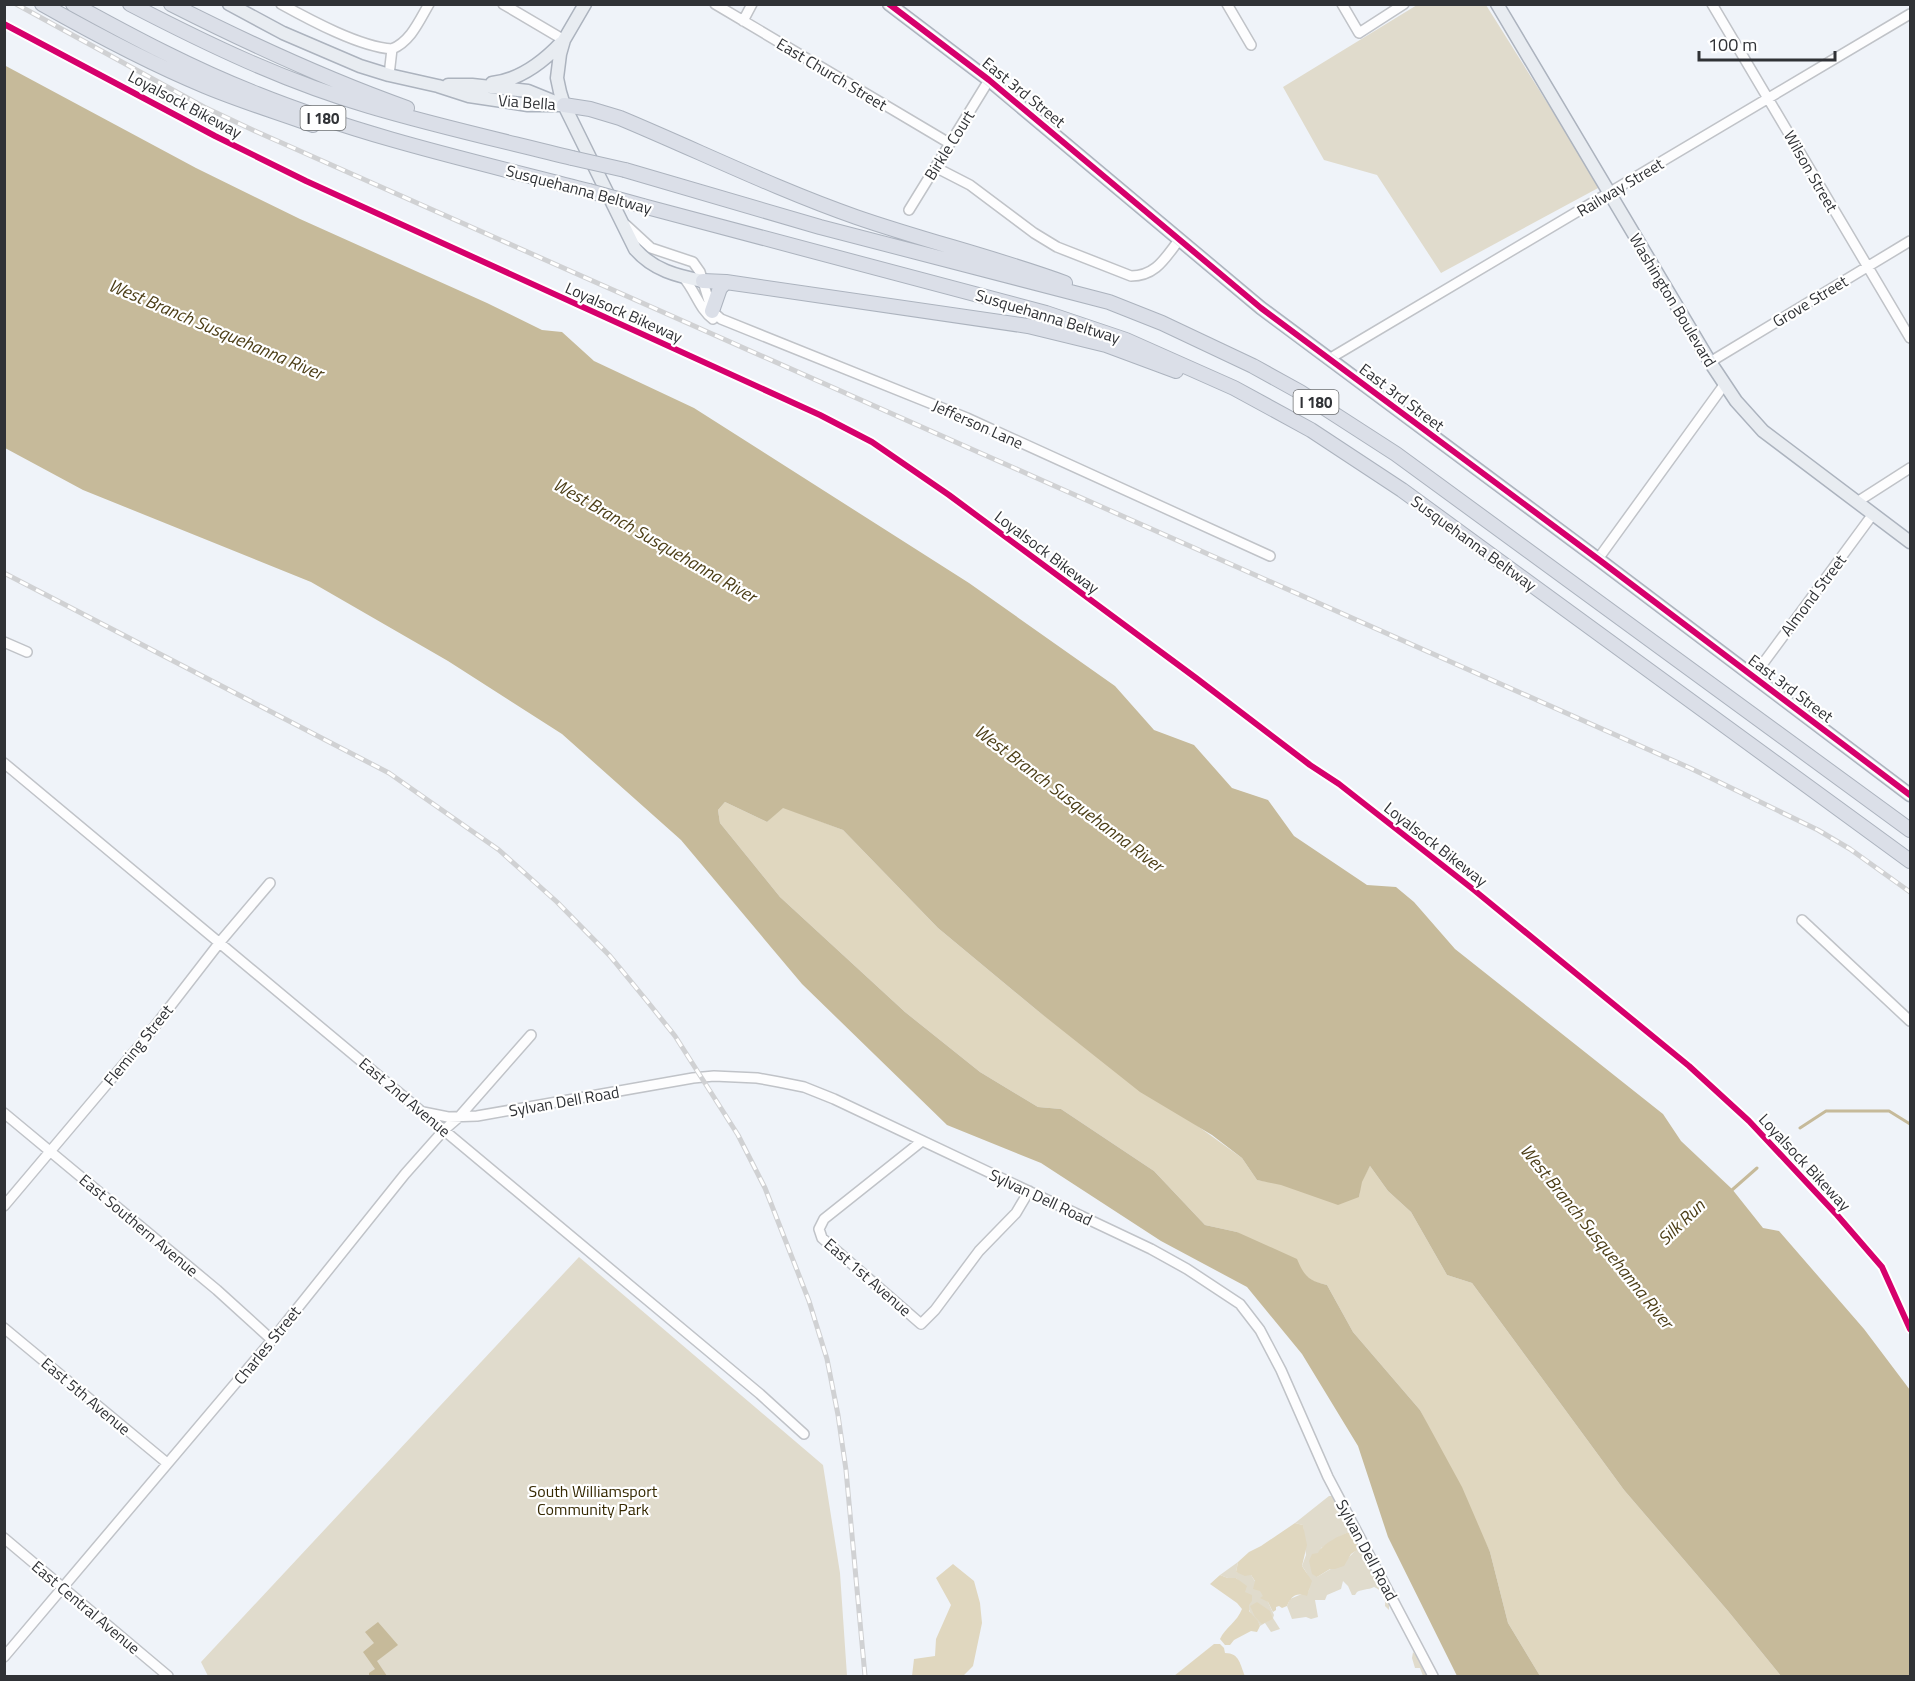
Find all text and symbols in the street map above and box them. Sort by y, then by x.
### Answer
scale bar [1699,24,1836,62]
text: 100 m [1708,31,1757,58]
street label: East Church Street [772,32,892,117]
street label: East 3rd Street [977,51,1071,133]
street label: Loyalsock Bikeway [124,64,246,144]
street label: Via Bella [497,88,557,116]
street label: Birkle Court [918,105,980,185]
road number: I 180 [300,106,346,130]
street label: Wilson Street [1778,126,1844,217]
street label: Railway Street [1572,151,1668,222]
street label: Susquehanna Beltway [503,158,655,220]
street label: Washington Boulevard [1623,229,1723,371]
street label: Grove Street [1768,269,1852,333]
water label: West Branch Susquehanna River [104,271,330,387]
street label: Loyalsock Bikeway [562,275,687,349]
street label: Susquehanna Beltway [973,283,1123,349]
street label: East 3rd Street [1354,357,1450,437]
road number: I 180 [1294,390,1338,414]
street label: Jefferson Lane [929,393,1027,455]
water label: West Branch Susquehanna River [548,471,764,611]
street label: Susquehanna Beltway [1406,489,1542,597]
street label: Loyalsock Bikeway [990,505,1105,600]
street label: Almond Street [1774,549,1852,641]
street label: East 3rd Street [1743,648,1839,728]
water label: West Branch Susquehanna River [969,718,1171,880]
street label: Loyalsock Bikeway [1379,796,1493,892]
street label: Fleming Street [98,999,179,1091]
street label: East 2nd Avenue [354,1051,456,1143]
street label: Sylvan Dell Road [507,1079,621,1123]
street label: Loyalsock Bikeway [1753,1108,1857,1216]
water label: West Branch Susquehanna River [1514,1138,1682,1336]
street label: Sylvan Dell Road [985,1163,1097,1231]
street label: East Southern Avenue [74,1168,204,1282]
water label: Silk Run [1651,1192,1711,1251]
street label: East 1st Avenue [819,1232,917,1322]
street label: Charles Street [228,1300,306,1389]
street label: East 5th Avenue [36,1351,136,1441]
park label: South Williamsport Community Park [529,1479,658,1521]
street label: Sylvan Dell Road [1330,1495,1404,1605]
street label: East Central Avenue [27,1554,145,1660]

